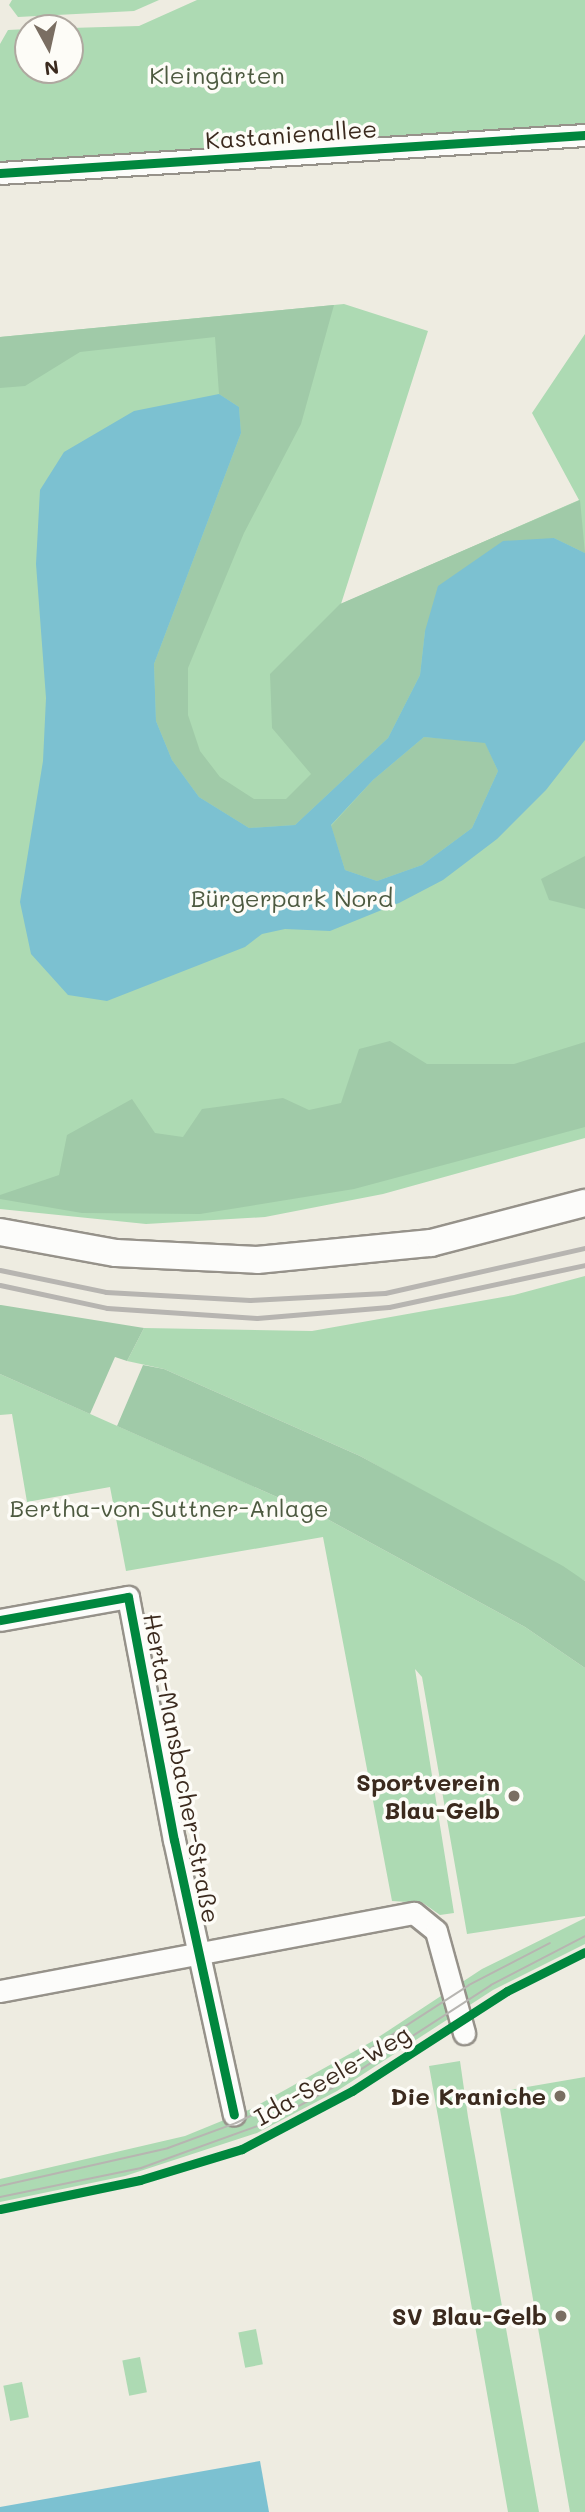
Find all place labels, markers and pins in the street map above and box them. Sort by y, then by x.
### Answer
place label: Sportverein Blau-Gelb [356,1768,500,1824]
marker: Sportverein Blau-Gelb [506,1788,522,1804]
place label: Die Kraniche [390,2082,546,2110]
marker: Die Kraniche [552,2088,568,2104]
place label: SV Blau-Gelb [392,2302,547,2330]
marker: SV Blau-Gelb [553,2308,569,2324]

